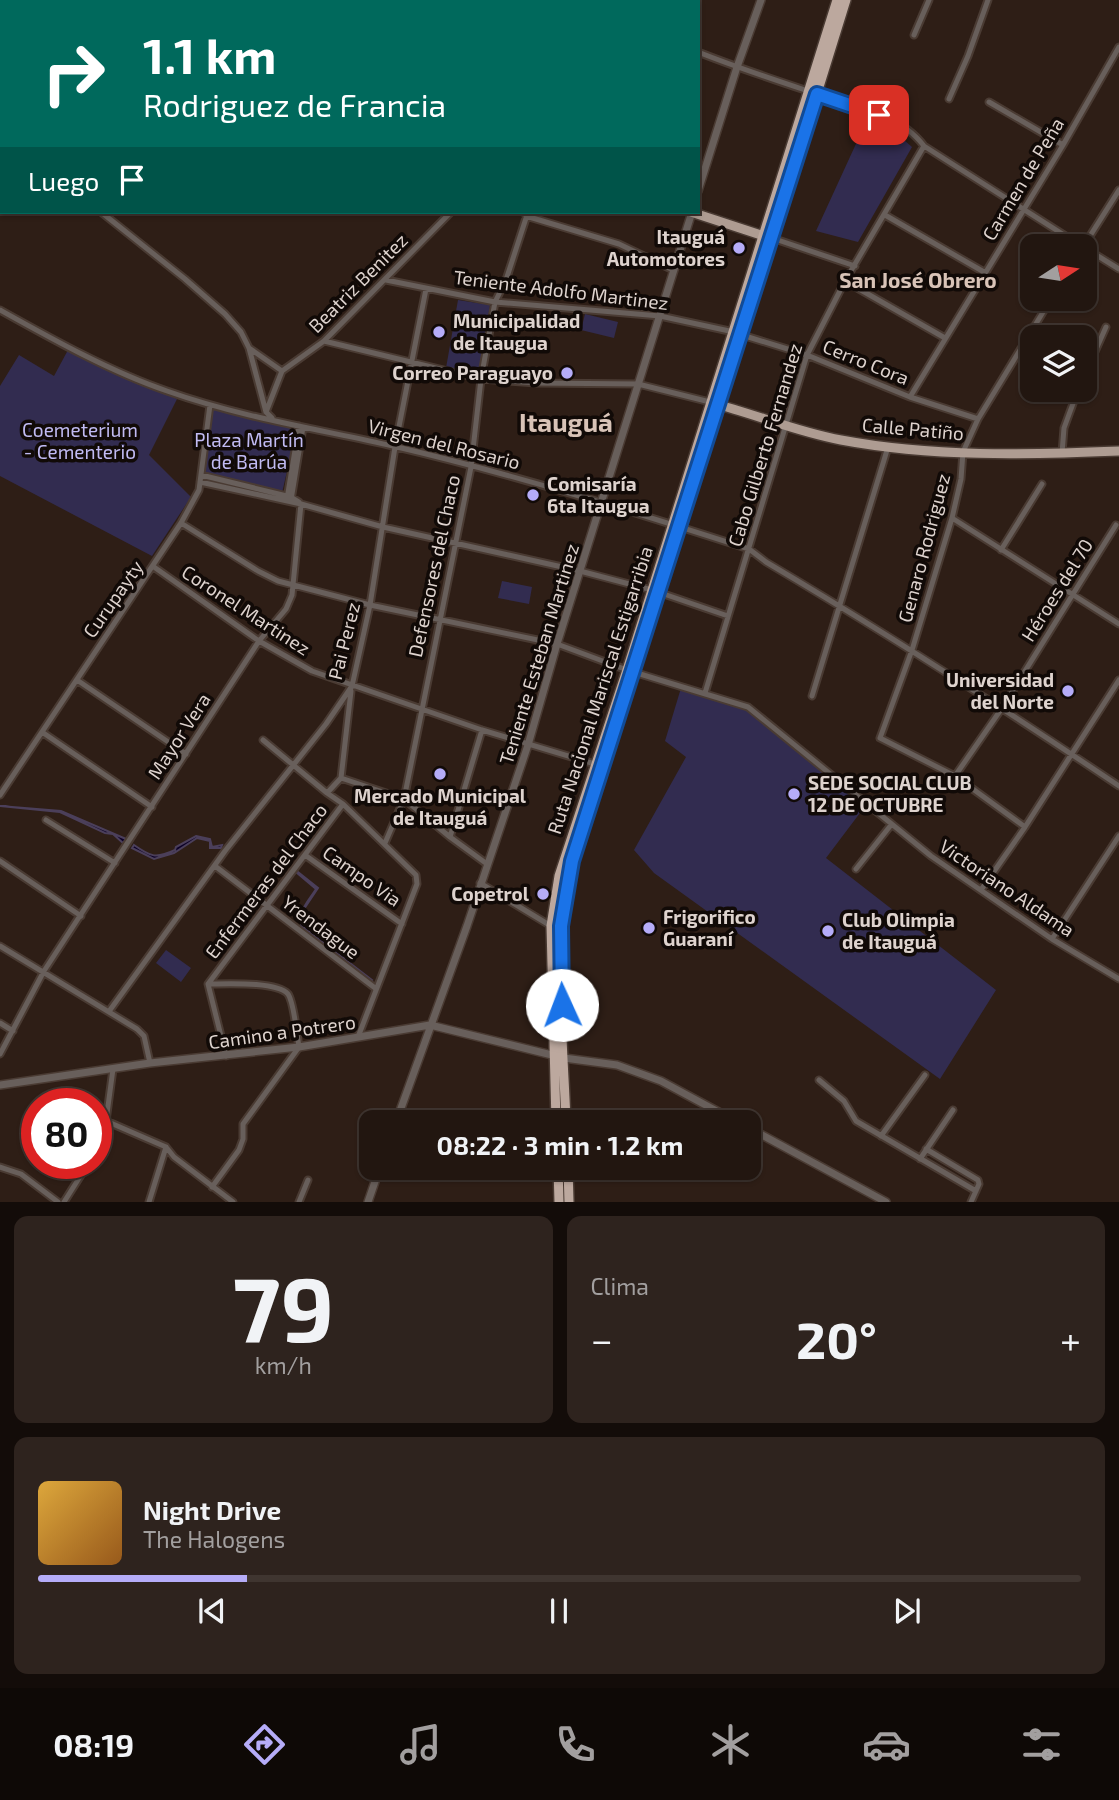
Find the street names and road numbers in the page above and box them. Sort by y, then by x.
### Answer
street label: Carmen de Peña [977,113,1068,244]
street label: Beatriz Benitez [303,228,412,337]
street label: Teniente Adolfo Martinez [452,265,670,314]
street label: Cerro Cora [820,334,913,389]
street label: Cabo Gilberto Fernandez [723,340,806,549]
street label: Virgen del Rosario [366,413,523,474]
street label: Calle Patiño [861,413,965,444]
street label: Genaro Rodriguez [893,471,954,625]
street label: Defensores del Chaco [403,473,464,659]
street label: Héroes del 70 [1016,534,1097,645]
street label: Teniente Esteban Martinez [494,541,583,767]
street label: Ruta Nacional Mariscal Estigarribia [542,543,657,837]
street label: Curupayty [78,556,148,642]
street label: Coronel Martinez [178,560,315,660]
street label: Pai Perez [323,600,364,682]
street label: Mayor Vera [142,688,215,783]
street label: Enfermeras del Chaco [200,799,331,963]
street label: Victoriano Aldama [935,834,1079,941]
street label: Campo Via [319,840,406,911]
street label: Yrendague [278,890,365,963]
street label: Camino a Potrero [207,1010,357,1053]

